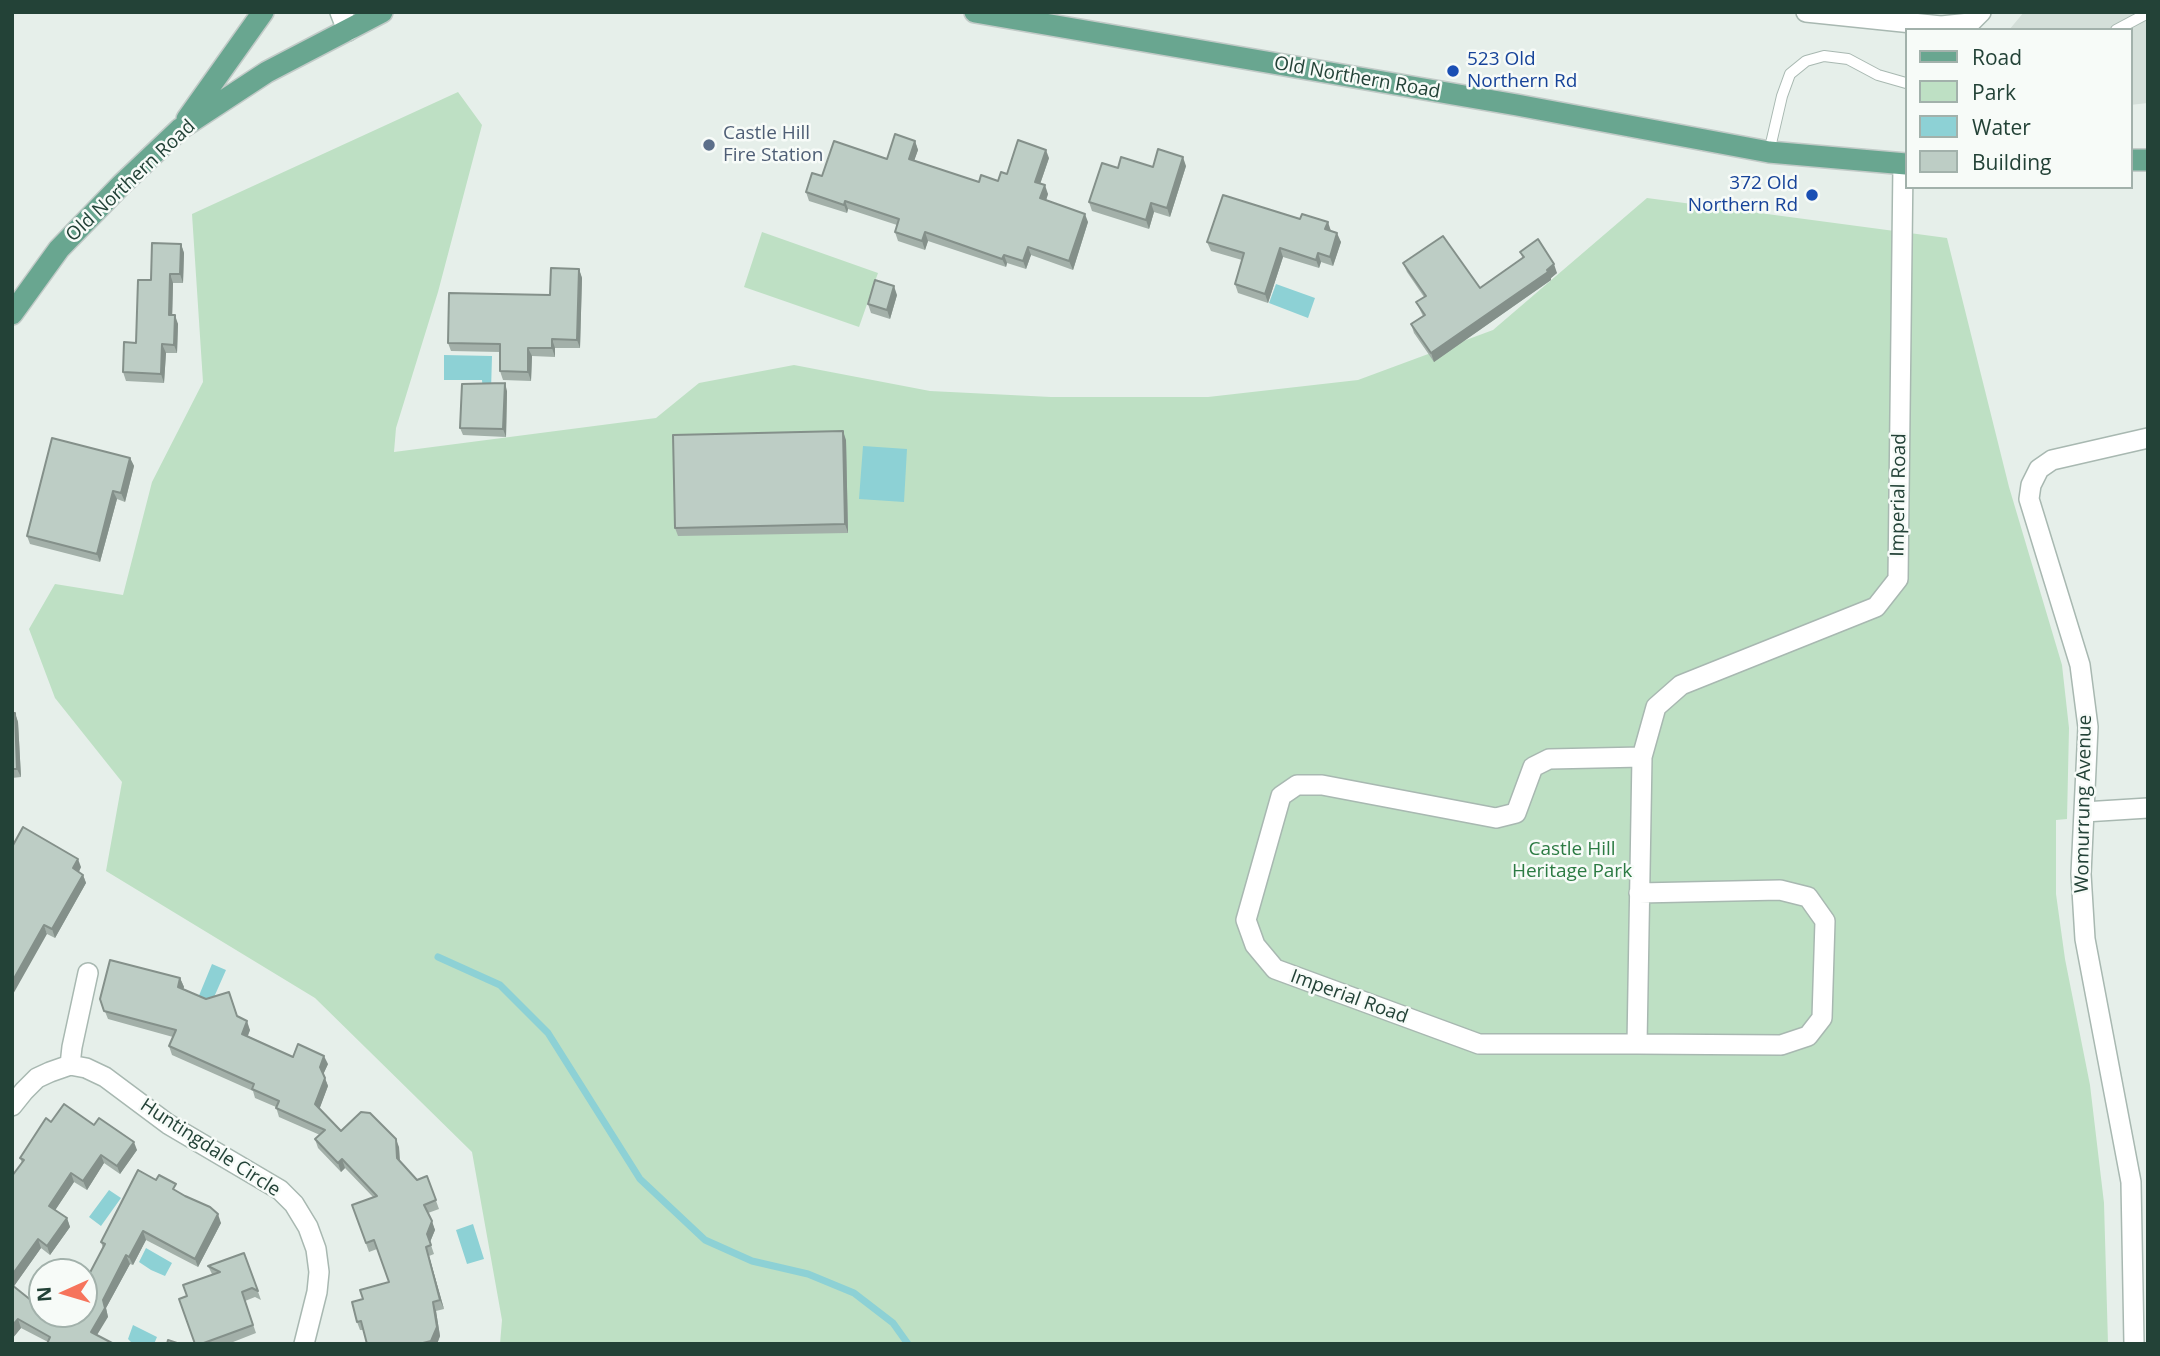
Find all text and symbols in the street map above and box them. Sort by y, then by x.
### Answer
legend [1904,28,2132,189]
text: Road [1972,43,2022,71]
place label: 523 Old Northern Rd [1467,49,1577,93]
street label: Old Northern Road [1272,52,1442,104]
marker: 523 Old Northern Rd [1445,63,1461,79]
text: Park [1972,78,2016,106]
text: Water [1972,113,2031,141]
street label: Old Northern Road [62,115,200,247]
place label: Castle Hill Fire Station [723,123,823,167]
marker: Castle Hill Fire Station [701,137,717,153]
text: Building [1972,148,2051,176]
place label: 372 Old Northern Rd [1688,173,1798,217]
marker: 372 Old Northern Rd [1804,187,1820,203]
street label: Imperial Road [1887,433,1911,557]
street label: Womurrung Avenue [2071,715,2097,893]
park label: Castle Hill Heritage Park [1512,839,1632,883]
street label: Imperial Road [1287,965,1411,1029]
street label: Huntingdale Circle [136,1094,284,1202]
north arrow [28,1258,98,1328]
text: N [31,1286,58,1303]

